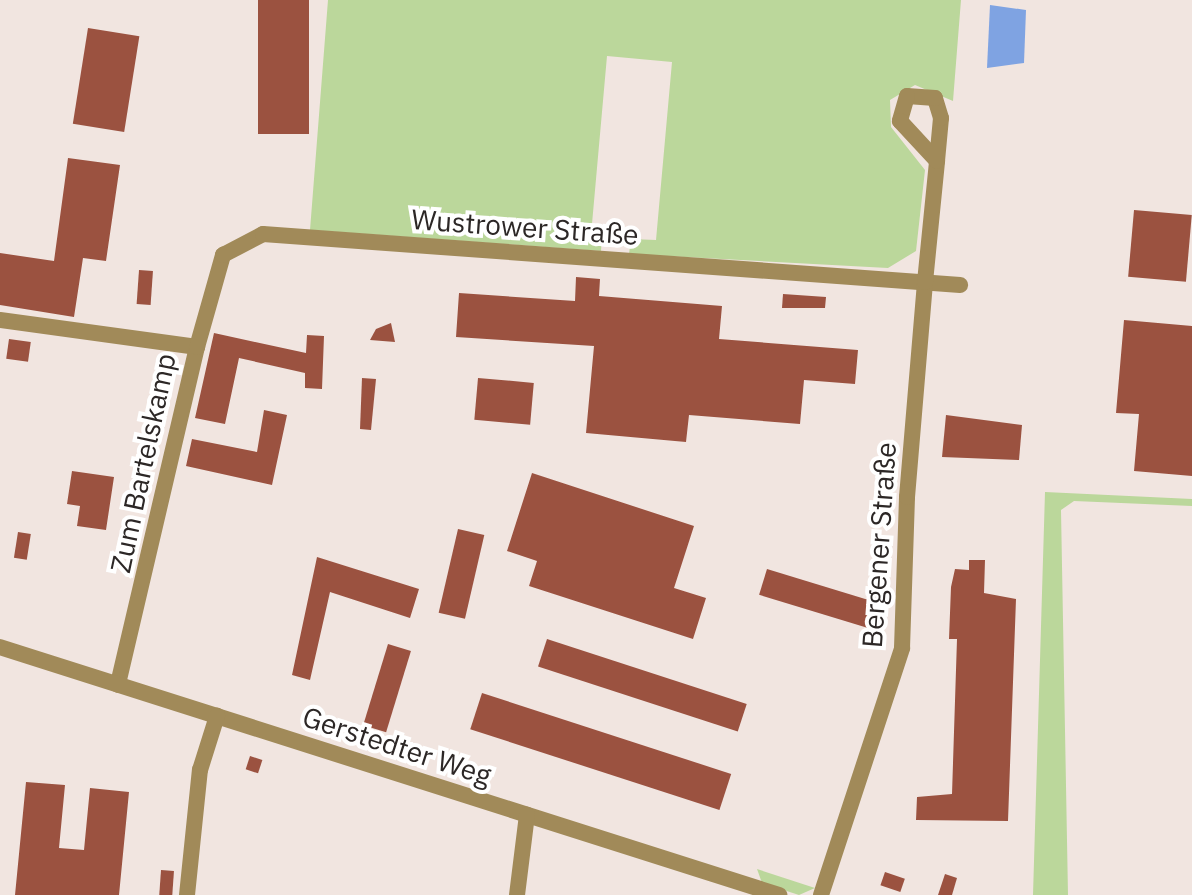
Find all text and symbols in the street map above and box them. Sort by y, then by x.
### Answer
street label: Wustrower Straße [410,202,640,252]
street label: Zum Bartelskamp [103,350,183,576]
street label: Bergener Straße [855,441,903,649]
street label: Gerstedter Weg [298,700,496,792]

